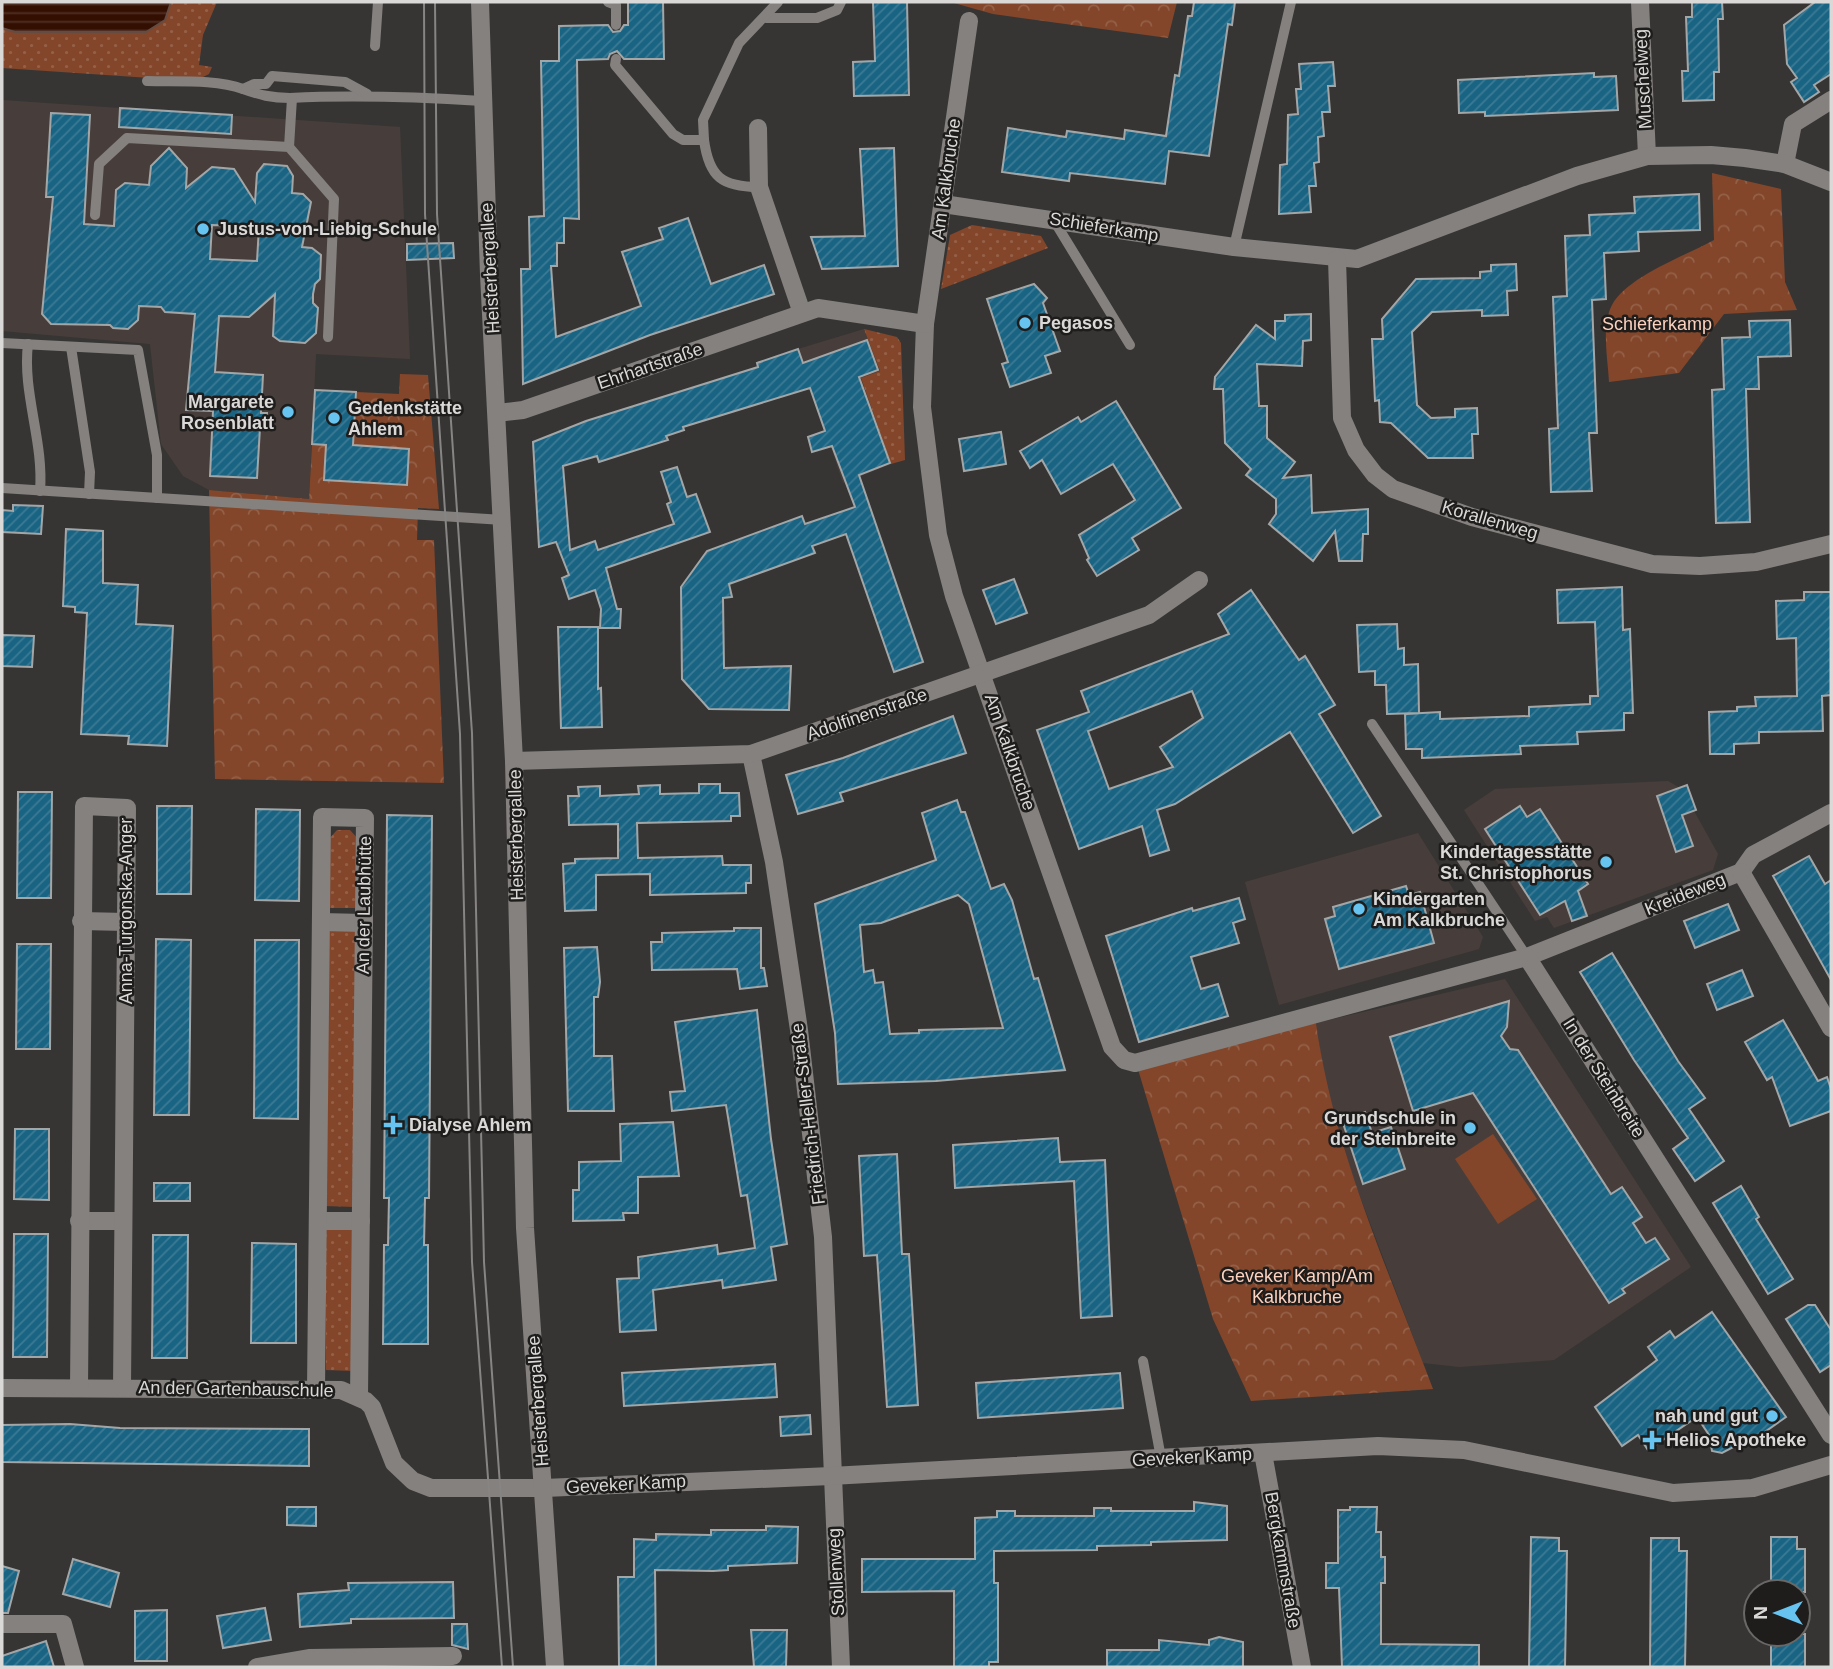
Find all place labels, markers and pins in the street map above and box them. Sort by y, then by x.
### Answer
place label: Justus-von-Liebig-Schule [217,219,437,239]
marker: Justus-von-Liebig-Schule [195,221,211,237]
place label: Pegasos [1039,313,1113,333]
marker: Pegasos [1017,315,1033,331]
place label: Margarete Rosenblatt [181,392,274,433]
place label: Gedenkstätte Ahlem [348,398,462,439]
marker: Margarete Rosenblatt [280,404,296,420]
marker: Gedenkstätte Ahlem [326,410,342,426]
place label: Kindertagesstätte St. Christophorus [1440,842,1592,883]
marker: Kindertagesstätte St. Christophorus [1598,854,1614,870]
place label: Kindergarten Am Kalkbruche [1373,889,1505,930]
marker: Kindergarten Am Kalkbruche [1351,901,1367,917]
place label: Grundschule in der Steinbreite [1324,1108,1456,1149]
marker: Dialyse Ahlem [383,1115,403,1135]
place label: Dialyse Ahlem [409,1115,531,1135]
marker: Grundschule in der Steinbreite [1462,1120,1478,1136]
place label: nah und gut [1655,1406,1758,1426]
marker: nah und gut [1764,1408,1780,1424]
place label: Helios Apotheke [1666,1430,1806,1450]
marker: Helios Apotheke [1644,1432,1660,1448]

